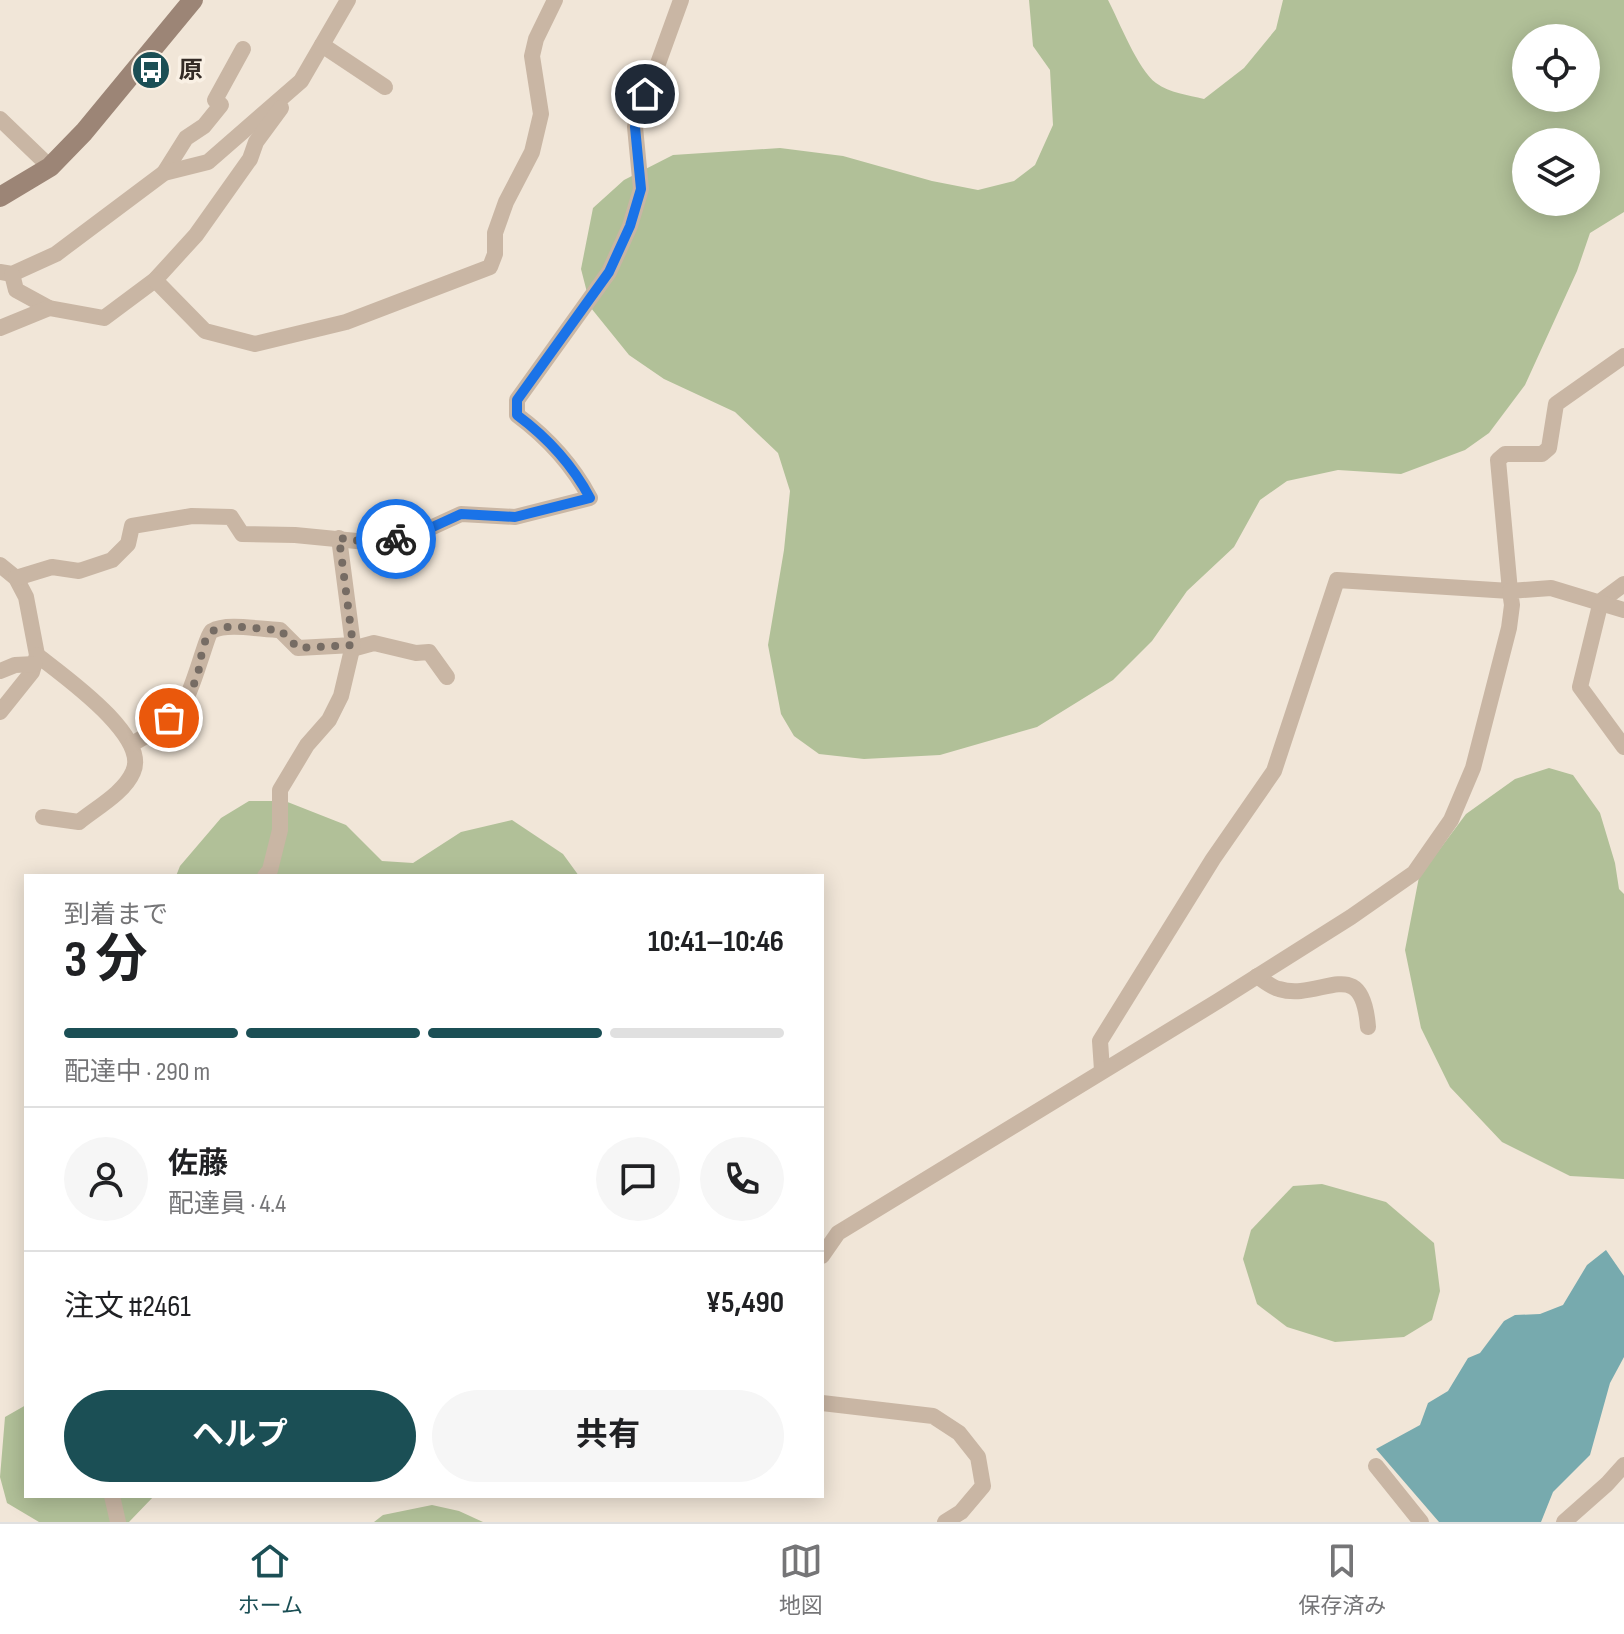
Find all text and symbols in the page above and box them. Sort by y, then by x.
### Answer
map controls [1512,24,1600,216]
button: locate [1512,24,1600,112]
bus stop icon: 原 [130,49,172,91]
place label: 原 [179,56,203,85]
pin [611,60,679,128]
icon: home [623,72,667,116]
button: layers [1512,128,1600,216]
courier [356,499,436,579]
icon: bike [374,517,418,561]
pin [135,684,203,752]
icon: bag [147,696,191,740]
text: 到着まで [64,900,168,931]
text: 10:41–10:46 [648,924,784,960]
text: 3 分 [64,929,147,992]
text: 配達中 · 290 m [64,1057,210,1088]
button: person [64,1137,148,1221]
button: chat [596,1137,680,1221]
button: phone [700,1137,784,1221]
text: 佐藤 [168,1146,228,1182]
text: 配達員 · 4.4 [168,1189,286,1220]
text: ¥5,490 [706,1285,784,1321]
text: 注文 #2461 [64,1289,191,1325]
button: ヘルプ [64,1390,416,1482]
button: 共有 [432,1390,784,1482]
tab: ホーム [238,1539,303,1620]
tab: 地図 [779,1539,823,1620]
tab: 保存済み [1298,1539,1386,1620]

